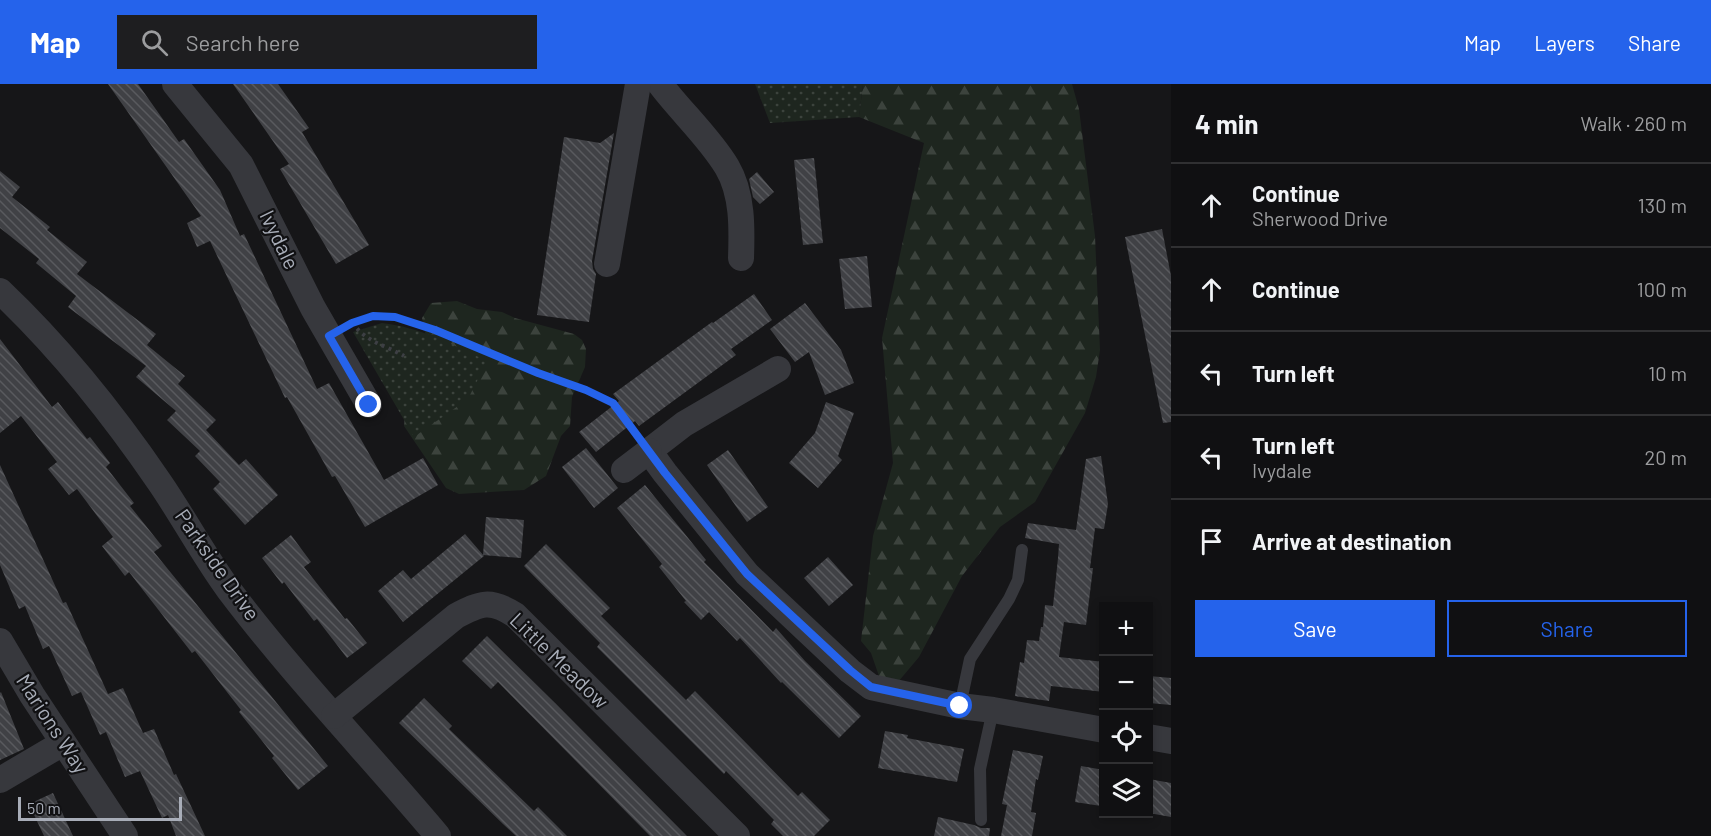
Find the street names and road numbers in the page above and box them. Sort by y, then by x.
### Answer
street label: Ivydale [255,206,305,273]
street label: Parkside Drive [171,504,266,625]
street label: Little Meadow [506,607,614,713]
street label: Marions Way [12,669,95,778]

